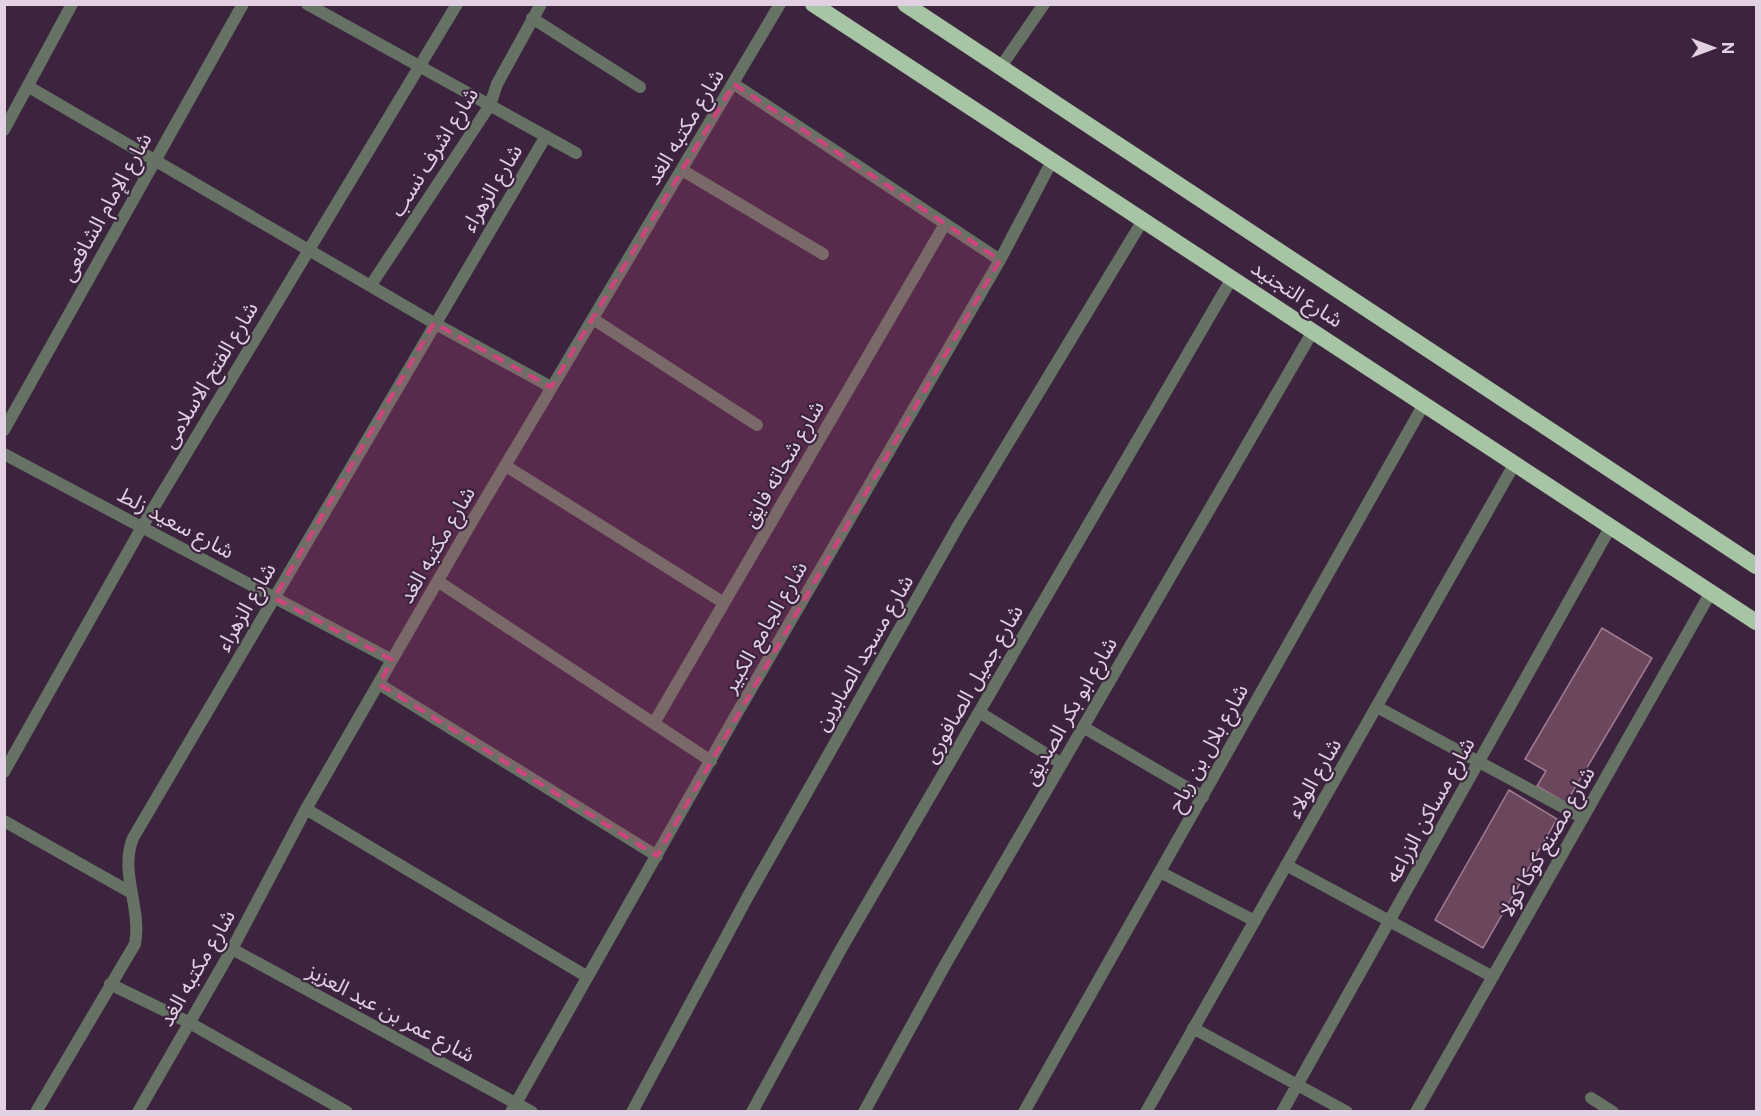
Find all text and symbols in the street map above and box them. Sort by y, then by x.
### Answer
north arrow [1683,18,1743,78]
text: N [1718,42,1737,54]
street label: شارع مكتبه الغد [640,64,731,191]
street label: شارع اشرف نسب [384,83,486,222]
street label: شارع الإمام الشافعى [54,128,160,287]
street label: شارع الزهراء [456,140,530,237]
street label: شارع التجنيد [1245,255,1348,335]
street label: شارع الفتح الاسلامى [156,297,266,454]
street label: شارع شحاته فايق [736,396,832,533]
street label: شارع سعيد زلط [113,482,238,566]
street label: شارع مكتبه الغد [393,482,483,609]
street label: شارع الجامع الكبير [716,557,815,699]
street label: شارع الزهراء [210,558,283,657]
street label: شارع مسجد الصابرين [809,570,921,737]
street label: شارع جميل الصافورى [917,600,1031,769]
street label: شارع ابو بكر الصديق [1017,633,1125,790]
street label: شارع بلال بن رباح [1162,679,1256,817]
street label: شارع مساكن الزراعه [1379,733,1482,888]
street label: شارع الولاء [1281,734,1349,823]
street label: شارع مصنع كوكا كولا [1493,762,1602,923]
street label: شارع مكتبه الغد [153,905,243,1032]
street label: شارع عمر بن عبد العزيز [301,957,479,1070]

